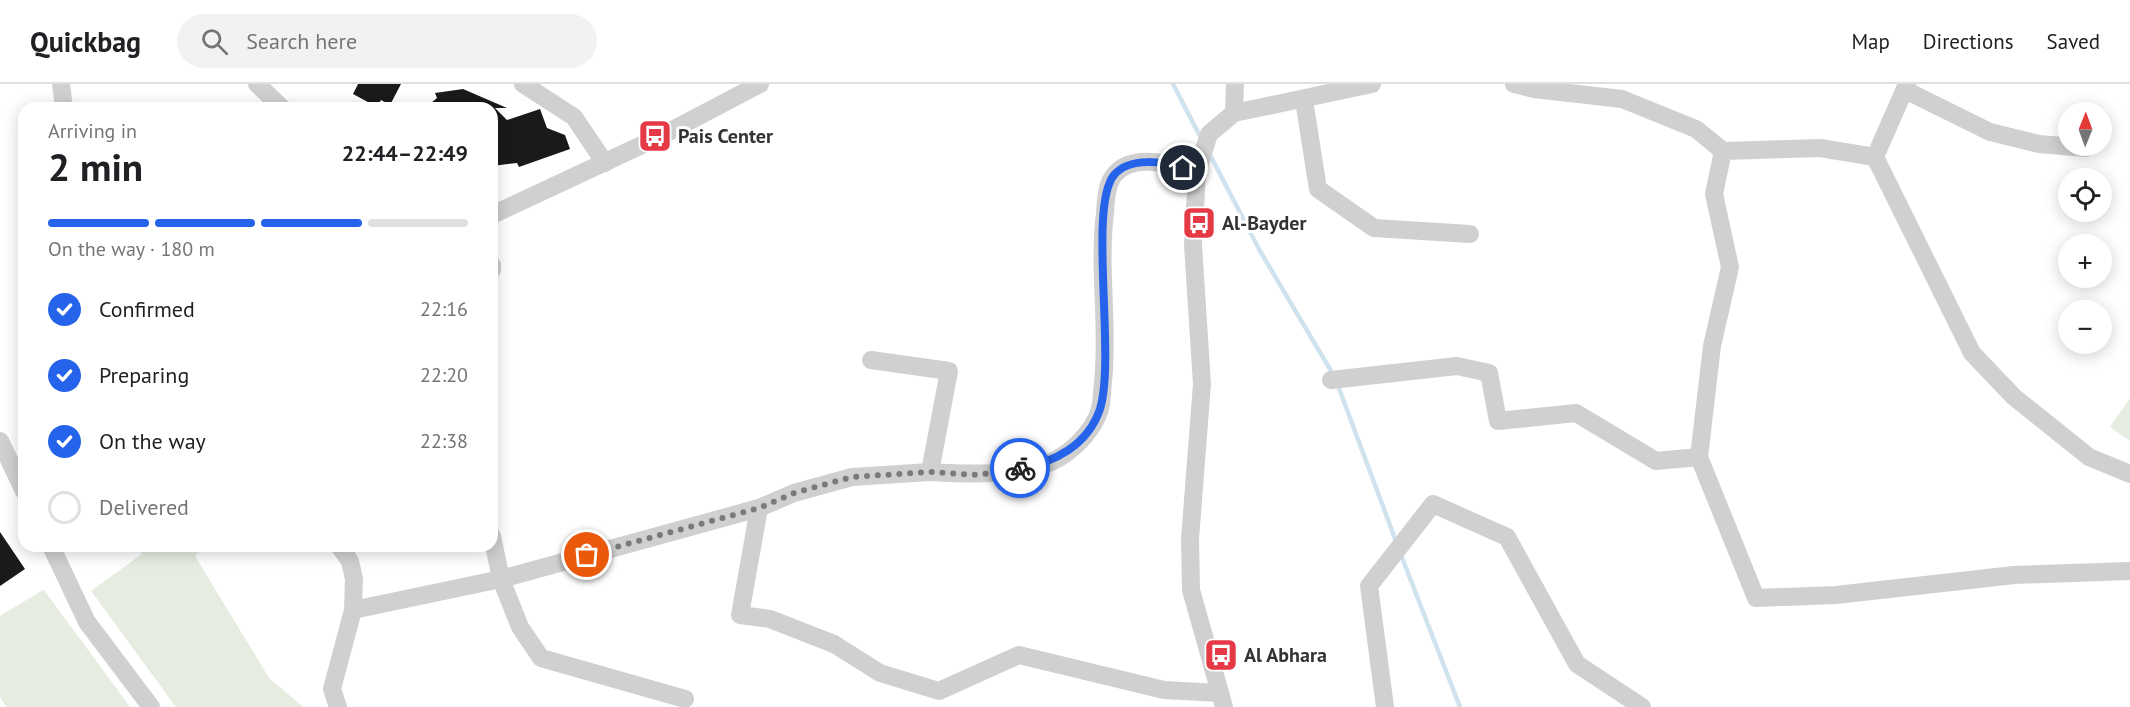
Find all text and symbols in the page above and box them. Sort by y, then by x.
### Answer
search box [177,14,597,68]
text: Quickbag [30,23,141,60]
icon: search [198,25,231,58]
text: Search here [246,27,357,55]
text: Map [1851,28,1890,55]
text: Directions [1923,28,2014,55]
text: Saved [2047,28,2100,55]
north arrow [2058,102,2112,156]
map controls [2058,102,2112,354]
text: Arriving in [48,118,137,144]
bus stop icon: Pais Center [637,118,673,154]
place label: Pais Center [678,123,773,149]
text: 22:44–22:49 [342,139,468,167]
text: 2 min [48,141,143,192]
pin [1157,142,1208,193]
icon: home [1166,151,1199,184]
button: locate [2058,168,2112,222]
bus stop icon: Al-Bayder [1181,205,1217,241]
place label: Al-Bayder [1222,210,1306,236]
button: + [2058,234,2112,288]
text: On the way · 180 m [48,236,215,262]
icon: check [48,293,81,326]
text: Confirmed [99,295,195,323]
text: 22:16 [420,296,468,322]
button: − [2058,300,2112,354]
icon: check [48,359,81,392]
text: Preparing [99,361,189,389]
text: 22:20 [420,362,468,388]
icon: check [48,425,81,458]
text: On the way [99,427,206,455]
text: 22:38 [420,428,468,454]
courier [990,438,1050,498]
icon: bike [1004,452,1037,485]
text: Delivered [99,493,189,521]
pin [561,529,612,580]
icon: bag [570,538,603,571]
bus stop icon: Al Abhara [1203,637,1239,673]
place label: Al Abhara [1244,642,1327,668]

